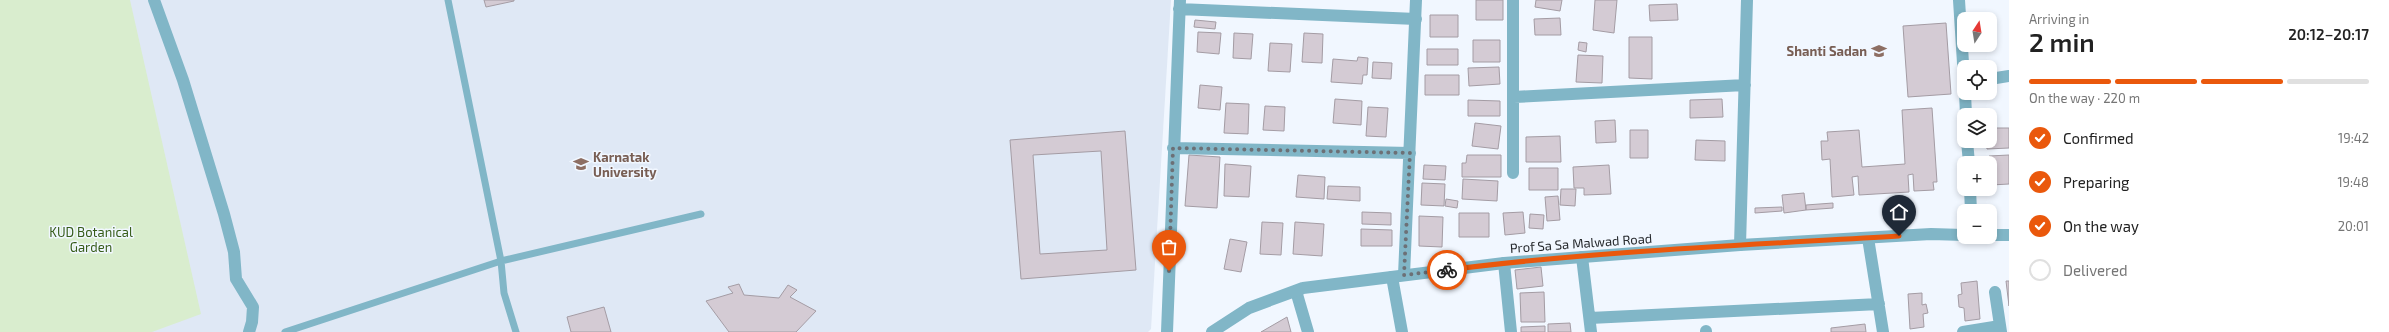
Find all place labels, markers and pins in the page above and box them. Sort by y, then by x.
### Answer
school or university icon: Shanti Sadan [1870,42,1888,60]
place label: Shanti Sadan [1787,43,1867,59]
place label: Karnatak University [593,149,657,180]
school or university icon: Karnatak University [572,155,590,173]
pin [1882,195,1916,236]
pin [1152,230,1186,271]

